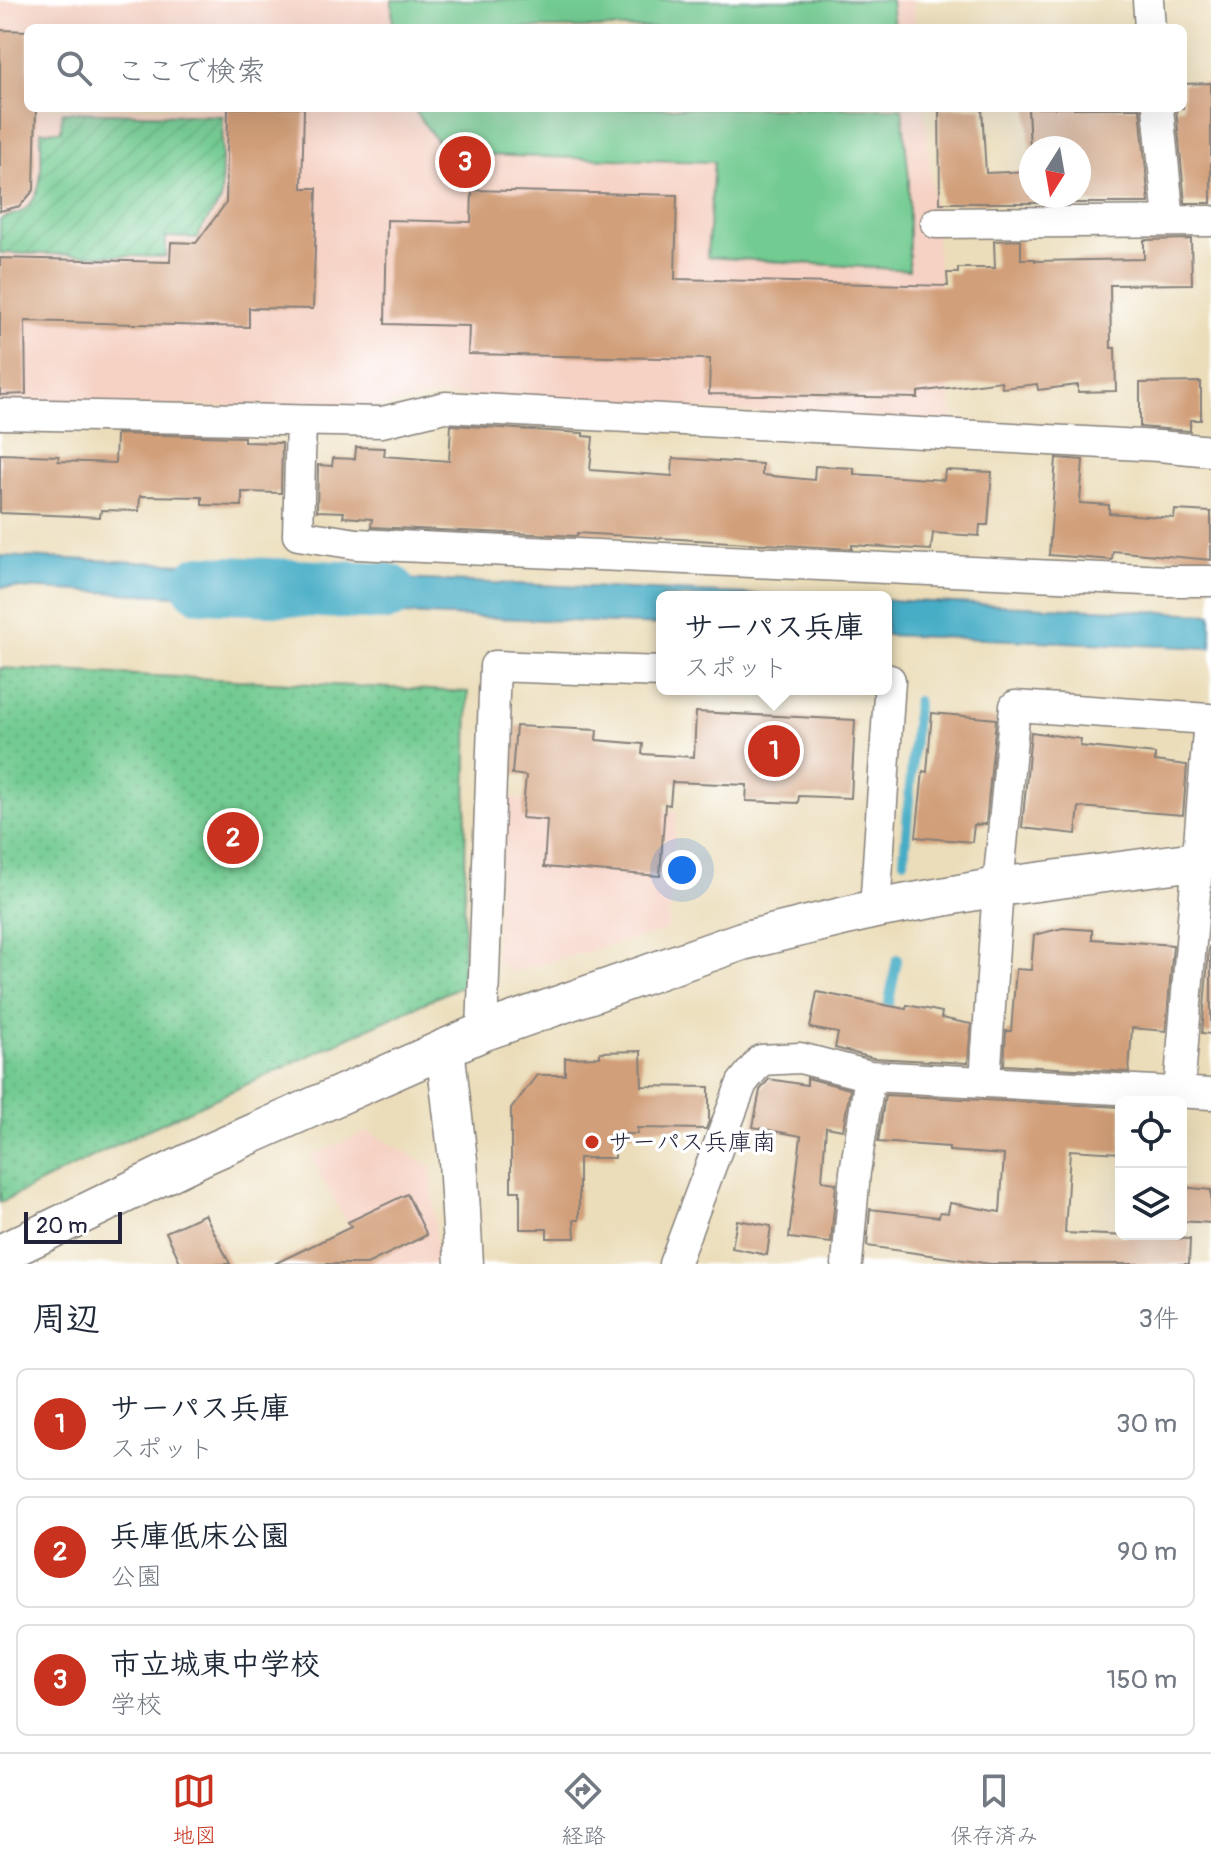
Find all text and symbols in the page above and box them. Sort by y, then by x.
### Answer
search box [24,24,1187,112]
icon: search [52,46,96,90]
text: ここで検索 [116,53,266,90]
pin: 3 [439,132,491,192]
north arrow [1019,136,1091,208]
popup [656,591,892,695]
text: サーパス兵庫 [684,609,864,646]
text: スポット [684,652,788,684]
pin: 1 [748,721,800,781]
pin: 2 [207,808,259,868]
your location [662,850,702,890]
map controls [1115,1096,1187,1240]
button: locate [1115,1096,1187,1168]
place label: サーパス兵庫南 [608,1128,776,1157]
marker: サーパス兵庫南 [583,1133,601,1151]
button: layers [1115,1168,1187,1240]
scale bar [24,1208,122,1244]
text: 20 m [36,1212,88,1240]
text: 周辺 [32,1298,100,1341]
text: 3件 [1138,1303,1179,1335]
text: サーパス兵庫 [110,1390,290,1427]
text: 1 [55,1408,65,1440]
text: 30 m [1116,1408,1177,1440]
text: スポット [110,1433,214,1465]
text: 兵庫低床公園 [110,1518,290,1555]
text: 2 [53,1536,67,1568]
text: 90 m [1117,1536,1177,1568]
text: 公園 [110,1561,162,1593]
text: 市立城東中学校 [110,1646,320,1683]
text: 3 [53,1664,67,1696]
text: 150 m [1106,1664,1177,1696]
text: 学校 [110,1689,162,1721]
tab: 地図 [172,1769,217,1850]
tab: 経路 [561,1769,606,1850]
tab: 保存済み [950,1769,1039,1850]

